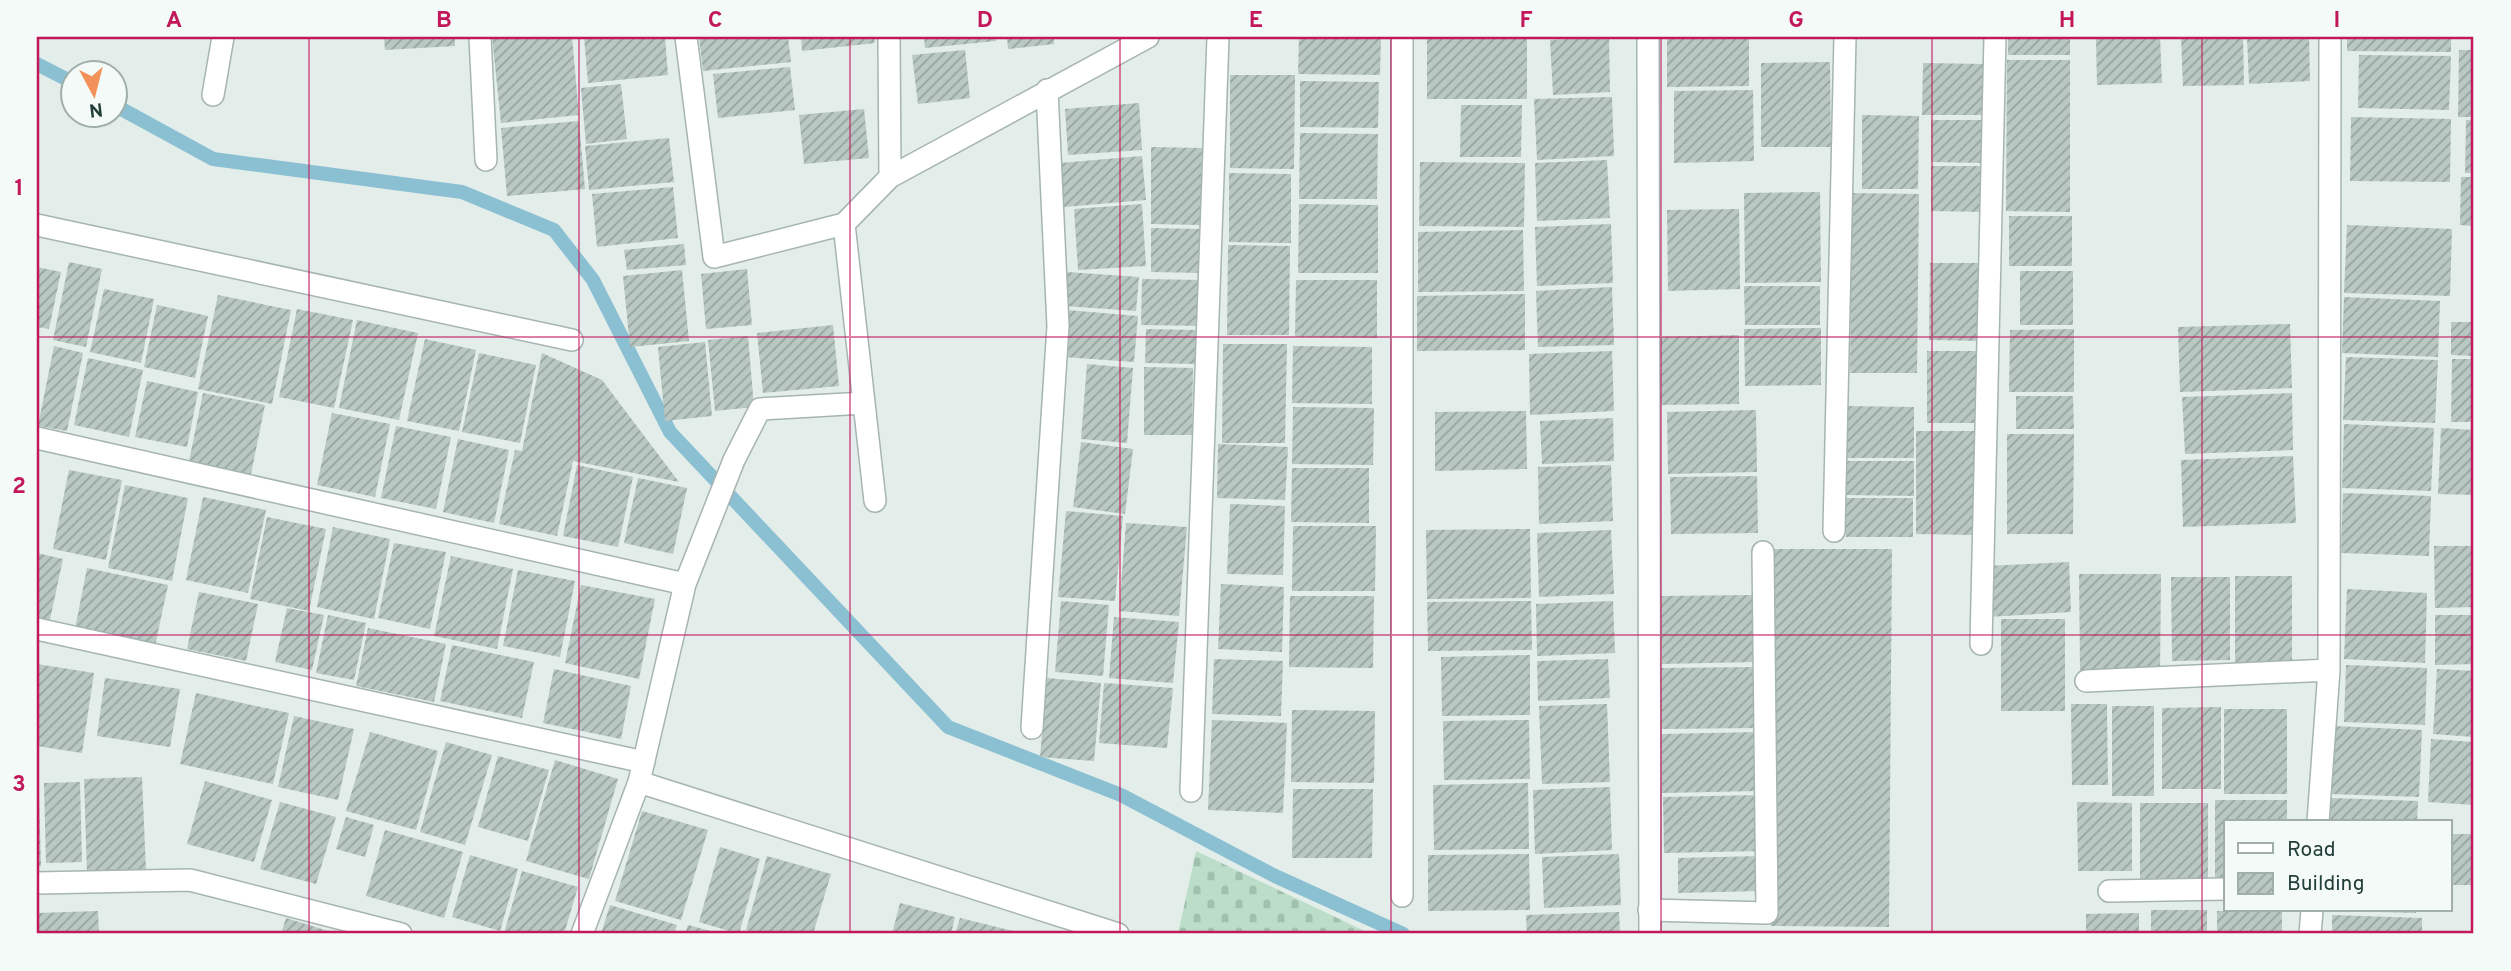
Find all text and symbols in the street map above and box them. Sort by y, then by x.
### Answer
text: A [166,7,182,36]
text: B [436,7,452,36]
text: C [708,7,722,36]
text: D [977,7,993,36]
text: E [1249,7,1263,36]
text: F [1519,7,1533,36]
text: G [1788,7,1804,36]
text: H [2059,7,2075,36]
text: I [2334,7,2340,36]
north arrow [60,60,130,130]
text: N [88,96,104,122]
text: 1 [14,175,24,204]
text: 2 [12,473,26,502]
text: 3 [12,771,26,800]
legend [2224,820,2452,912]
text: Road [2287,837,2336,864]
text: Building [2287,871,2365,898]

